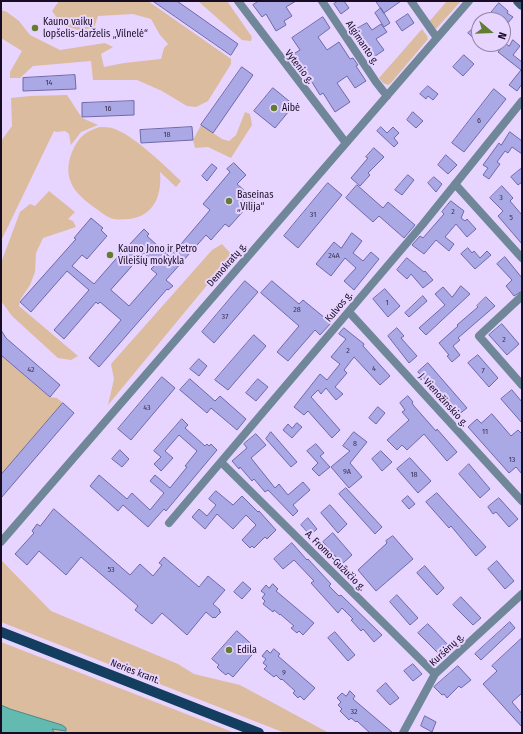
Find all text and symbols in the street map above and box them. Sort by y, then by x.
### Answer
north arrow [471,12,511,52]
place label: Kauno vaikų lopšelis-darželis „Vilnelė“ [43,16,148,40]
street label: Algimanto g. [343,19,381,67]
marker: Kauno vaikų lopšelis-darželis „Vilnelė“ [30,23,40,33]
text: N [495,31,509,41]
street label: Vytenio g. [282,48,316,86]
house number: 14 [46,78,52,88]
place label: Aibė [282,102,300,114]
marker: Aibė [269,103,279,113]
house number: 16 [104,104,112,114]
house number: 6 [477,116,481,126]
house number: 18 [163,130,171,140]
place label: Baseinas „Vilija“ [237,189,273,212]
house number: 3 [499,193,503,203]
marker: Baseinas „Vilija“ [224,196,234,206]
house number: 2 [451,207,455,217]
house number: 31 [310,210,316,220]
house number: 5 [509,213,513,223]
street label: Demokratų g. [205,241,249,289]
place label: Kauno Jono ir Petro Vileišių mokykla [118,243,197,266]
marker: Kauno Jono ir Petro Vileišių mokykla [105,250,115,260]
house number: 24A [328,251,340,261]
street label: Kulvos g. [323,289,355,325]
house number: 1 [385,298,389,308]
house number: 28 [293,305,301,315]
house number: 37 [222,312,228,322]
house number: 2 [502,335,506,345]
house number: 2 [346,346,350,356]
house number: 4 [372,364,376,374]
house number: 42 [27,365,35,375]
house number: 7 [481,366,485,376]
street label: J. Vienožinskio g. [416,371,470,429]
house number: 43 [143,403,151,413]
house number: 11 [482,427,488,437]
house number: 8 [353,439,357,449]
house number: 13 [509,455,515,465]
house number: 9A [343,467,351,477]
house number: 18 [410,470,418,480]
street label: A. Fromo-Gužučio g. [302,528,368,594]
house number: 53 [107,565,115,575]
street label: Kuršėnų g. [427,631,467,669]
place label: Edila [237,644,257,656]
marker: Edila [224,645,234,655]
street label: Neries krant. [109,657,161,687]
house number: 9 [282,668,286,678]
house number: 32 [350,707,358,717]

